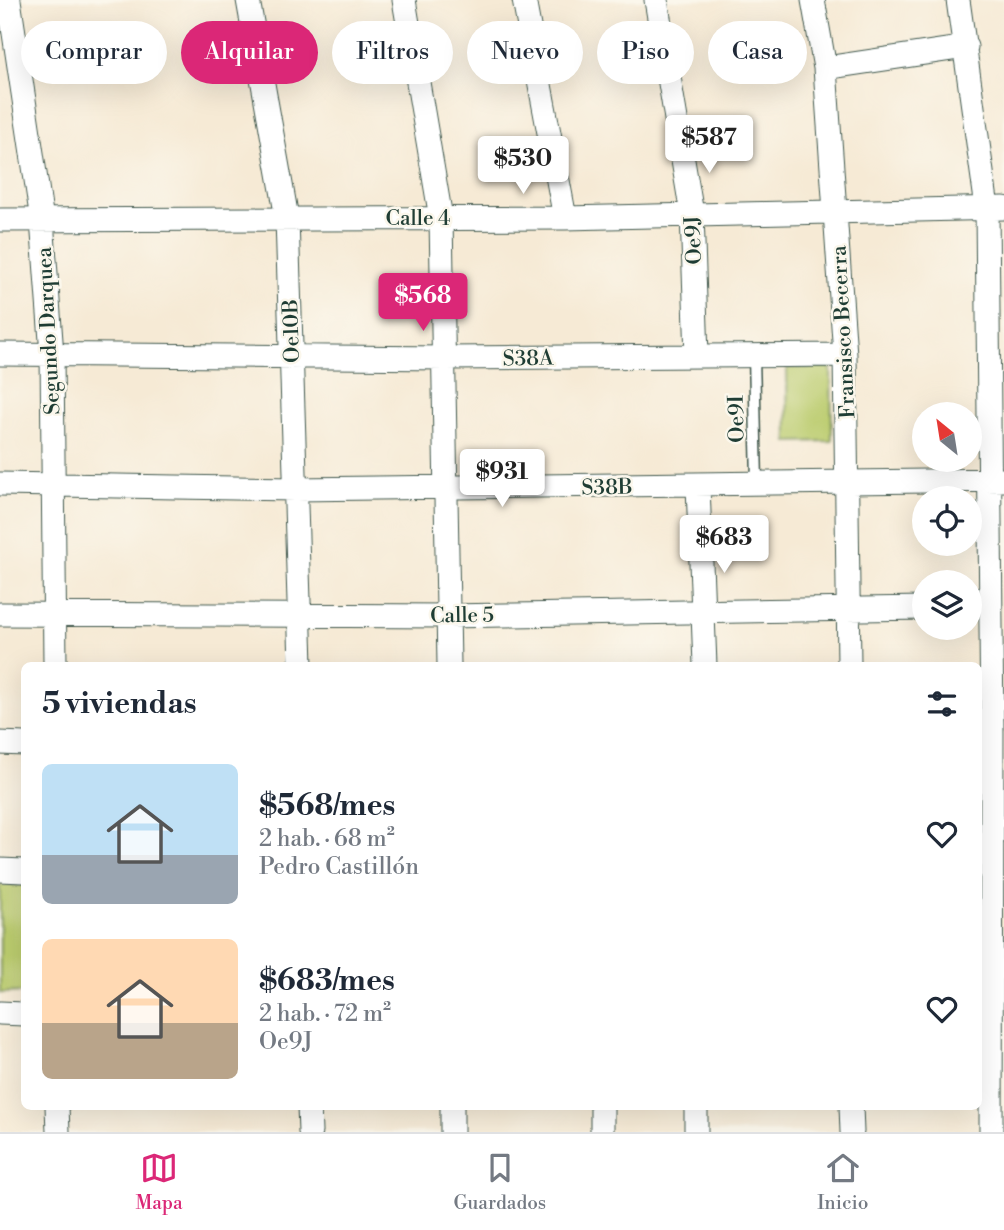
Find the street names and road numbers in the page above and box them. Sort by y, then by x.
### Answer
street label: Calle 4 [386,206,450,232]
street label: Oe9J [680,215,708,265]
street label: Fransisco Becerra [826,244,862,419]
street label: Segundo Darquea [32,246,66,416]
street label: Oe10B [278,298,306,363]
street label: S38A [502,346,554,372]
street label: Oe9I [724,395,750,443]
street label: S38B [581,475,633,501]
street label: Calle 5 [430,602,494,630]

